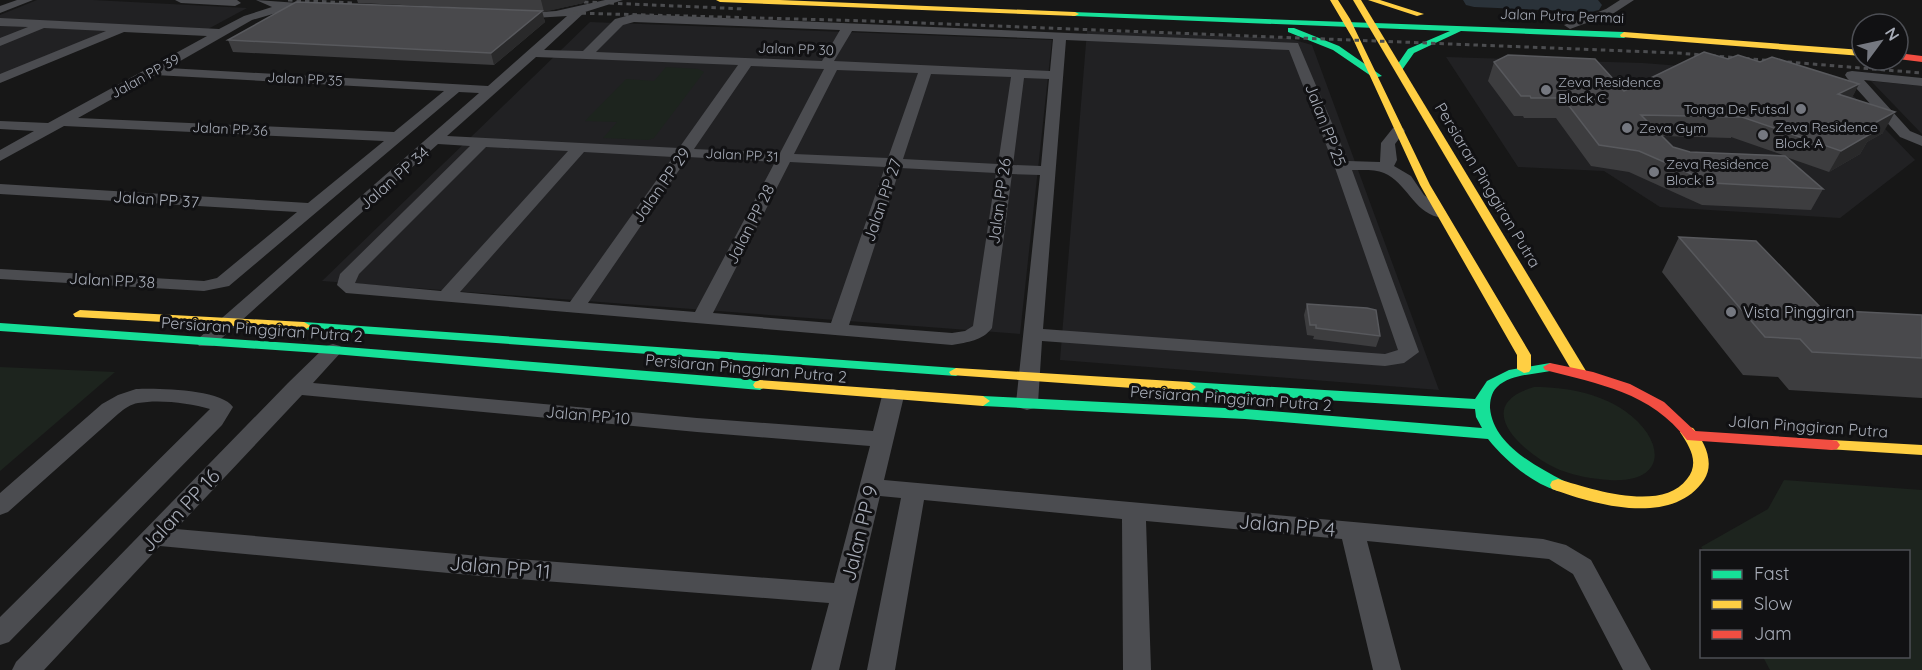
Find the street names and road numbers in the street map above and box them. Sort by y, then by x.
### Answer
street label: Jalan Putra Permai [1500,5,1624,27]
street label: Jalan PP 30 [758,39,834,59]
street label: Jalan PP 39 [107,50,183,102]
street label: Jalan PP 35 [267,68,343,90]
street label: Jalan PP 25 [1301,81,1351,169]
street label: Persiaran Pinggiran Putra [1431,99,1545,271]
street label: Jalan PP 36 [192,118,269,140]
street label: Jalan PP 34 [355,142,433,214]
street label: Jalan PP 29 [628,144,694,226]
street label: Jalan PP 31 [705,144,779,166]
street label: Jalan PP 27 [859,156,905,244]
street label: Jalan PP 26 [983,156,1015,245]
street label: Jalan PP 28 [721,181,779,267]
street label: Jalan PP 37 [112,186,200,212]
street label: Jalan PP 38 [68,268,156,292]
street label: Persiaran Pinggiran Putra 2 [160,312,364,346]
street label: Persiaran Pinggiran Putra 2 [644,349,848,387]
street label: Persiaran Pinggiran Putra 2 [1129,381,1333,415]
street label: Jalan PP 10 [545,401,631,429]
street label: Jalan Pinggiran Putra [1727,410,1889,442]
street label: Jalan PP 16 [135,463,225,557]
street label: Jalan PP 9 [835,483,883,583]
street label: Jalan PP 4 [1238,508,1336,542]
street label: Jalan PP 11 [448,550,552,584]

